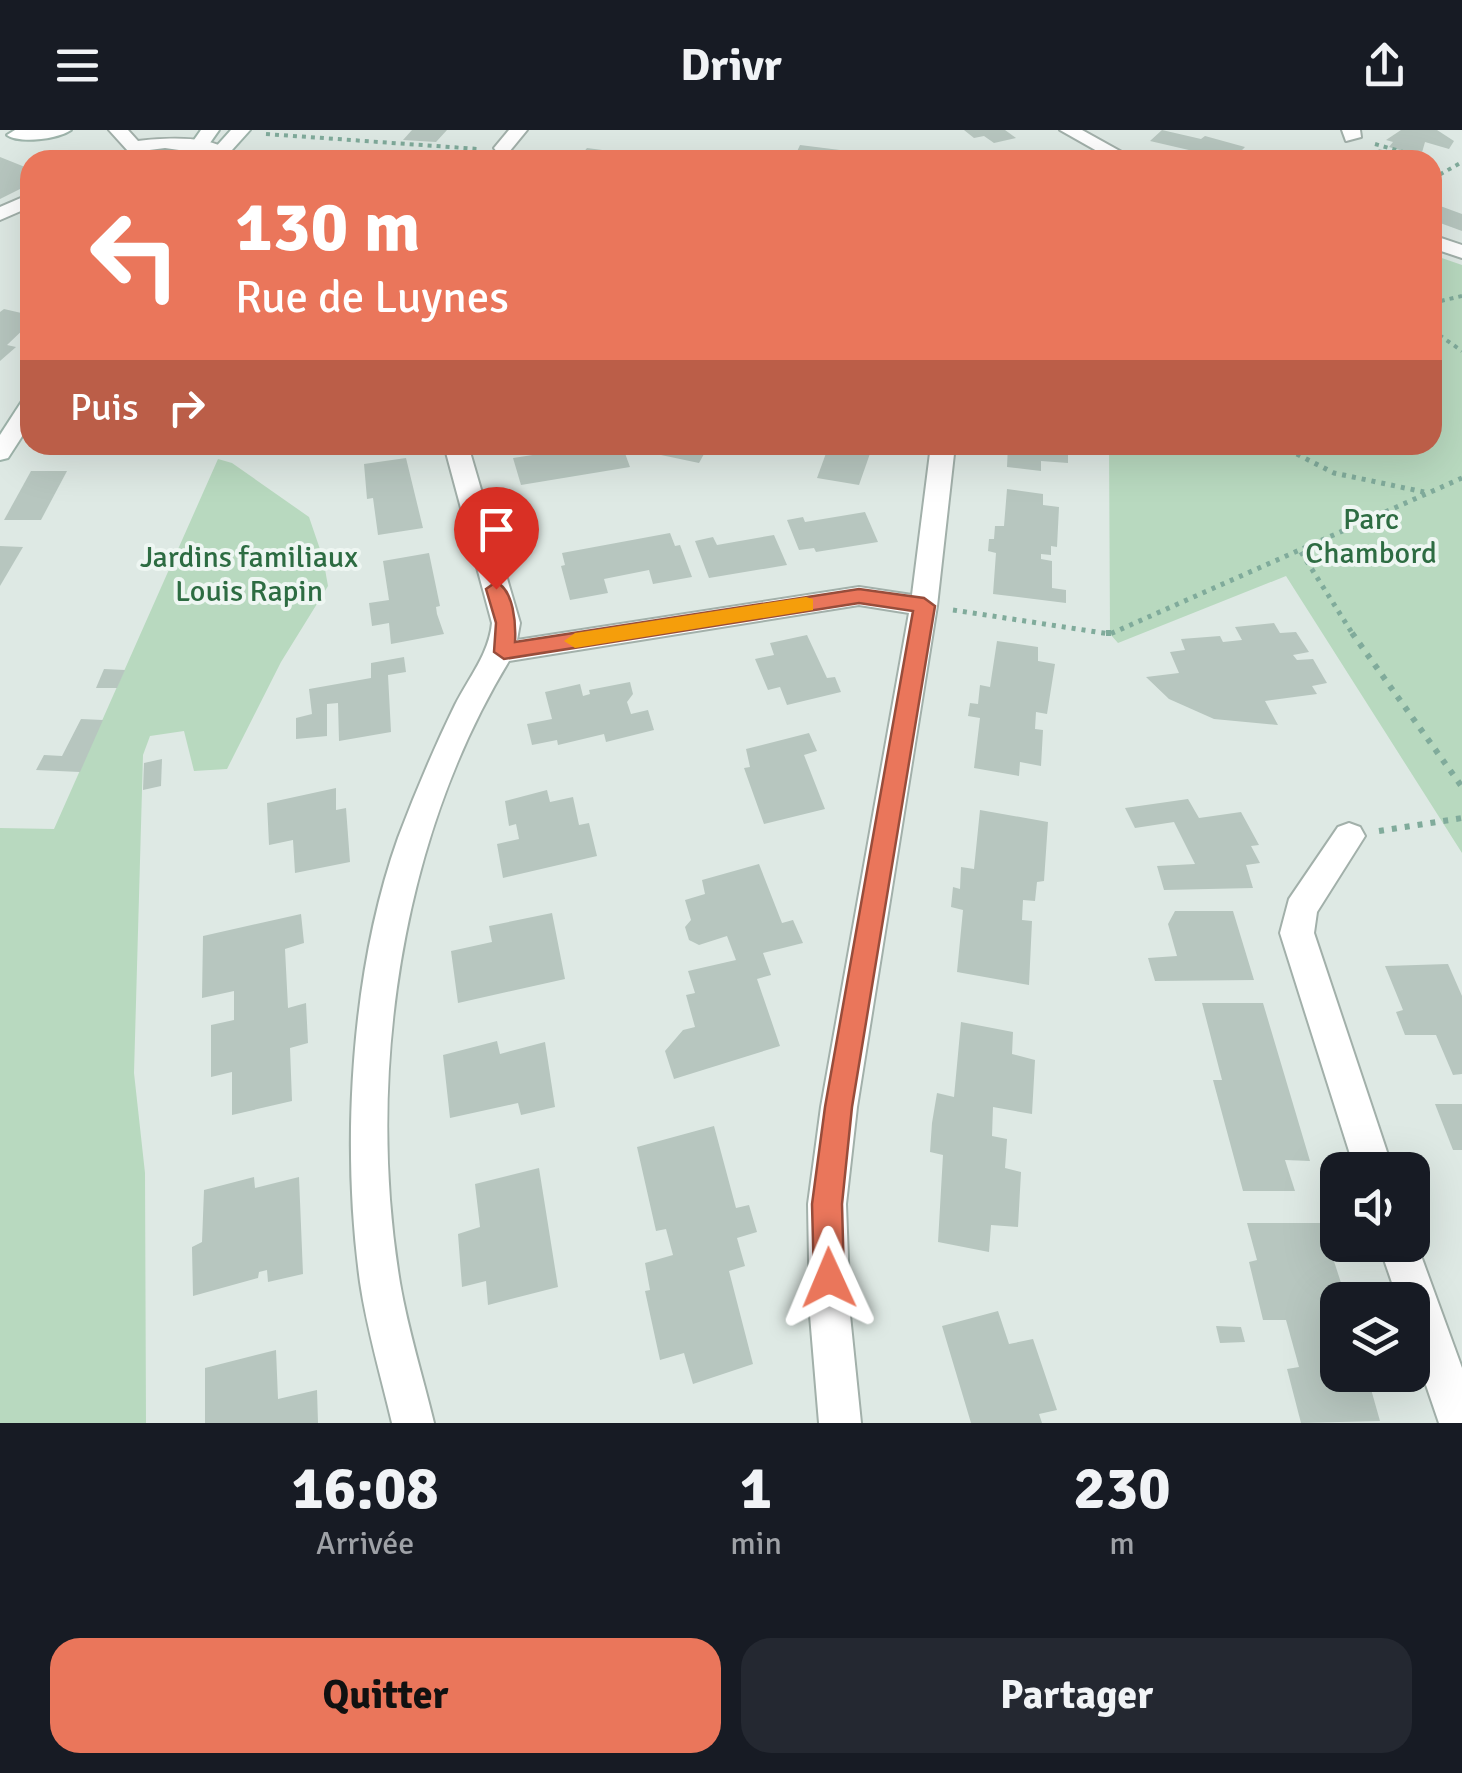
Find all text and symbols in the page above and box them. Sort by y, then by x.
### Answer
icon: menu [50,38,105,93]
text: Drivr [680,38,782,93]
icon: share [1357,38,1412,93]
text: 130 m [235,184,420,270]
icon: left [70,190,200,320]
text: Rue de Luynes [235,270,509,325]
icon: right [159,380,214,435]
text: Puis [70,384,139,431]
pin [454,487,539,590]
park label: Parc Chambord [1305,501,1437,572]
icon: arrive [469,502,524,557]
park label: Jardins familiaux Louis Rapin [140,539,358,610]
map controls [1320,1152,1430,1392]
button: sound [1320,1152,1430,1262]
position arrow [777,1226,881,1330]
button: layers [1320,1282,1430,1392]
text: 16:08 [291,1452,439,1526]
text: 1 [740,1452,772,1526]
text: 230 [1073,1452,1171,1526]
text: Arrivée [316,1524,414,1563]
text: min [730,1524,782,1563]
text: m [1109,1524,1135,1563]
button: Quitter [50,1638,721,1753]
button: Partager [741,1638,1412,1753]

